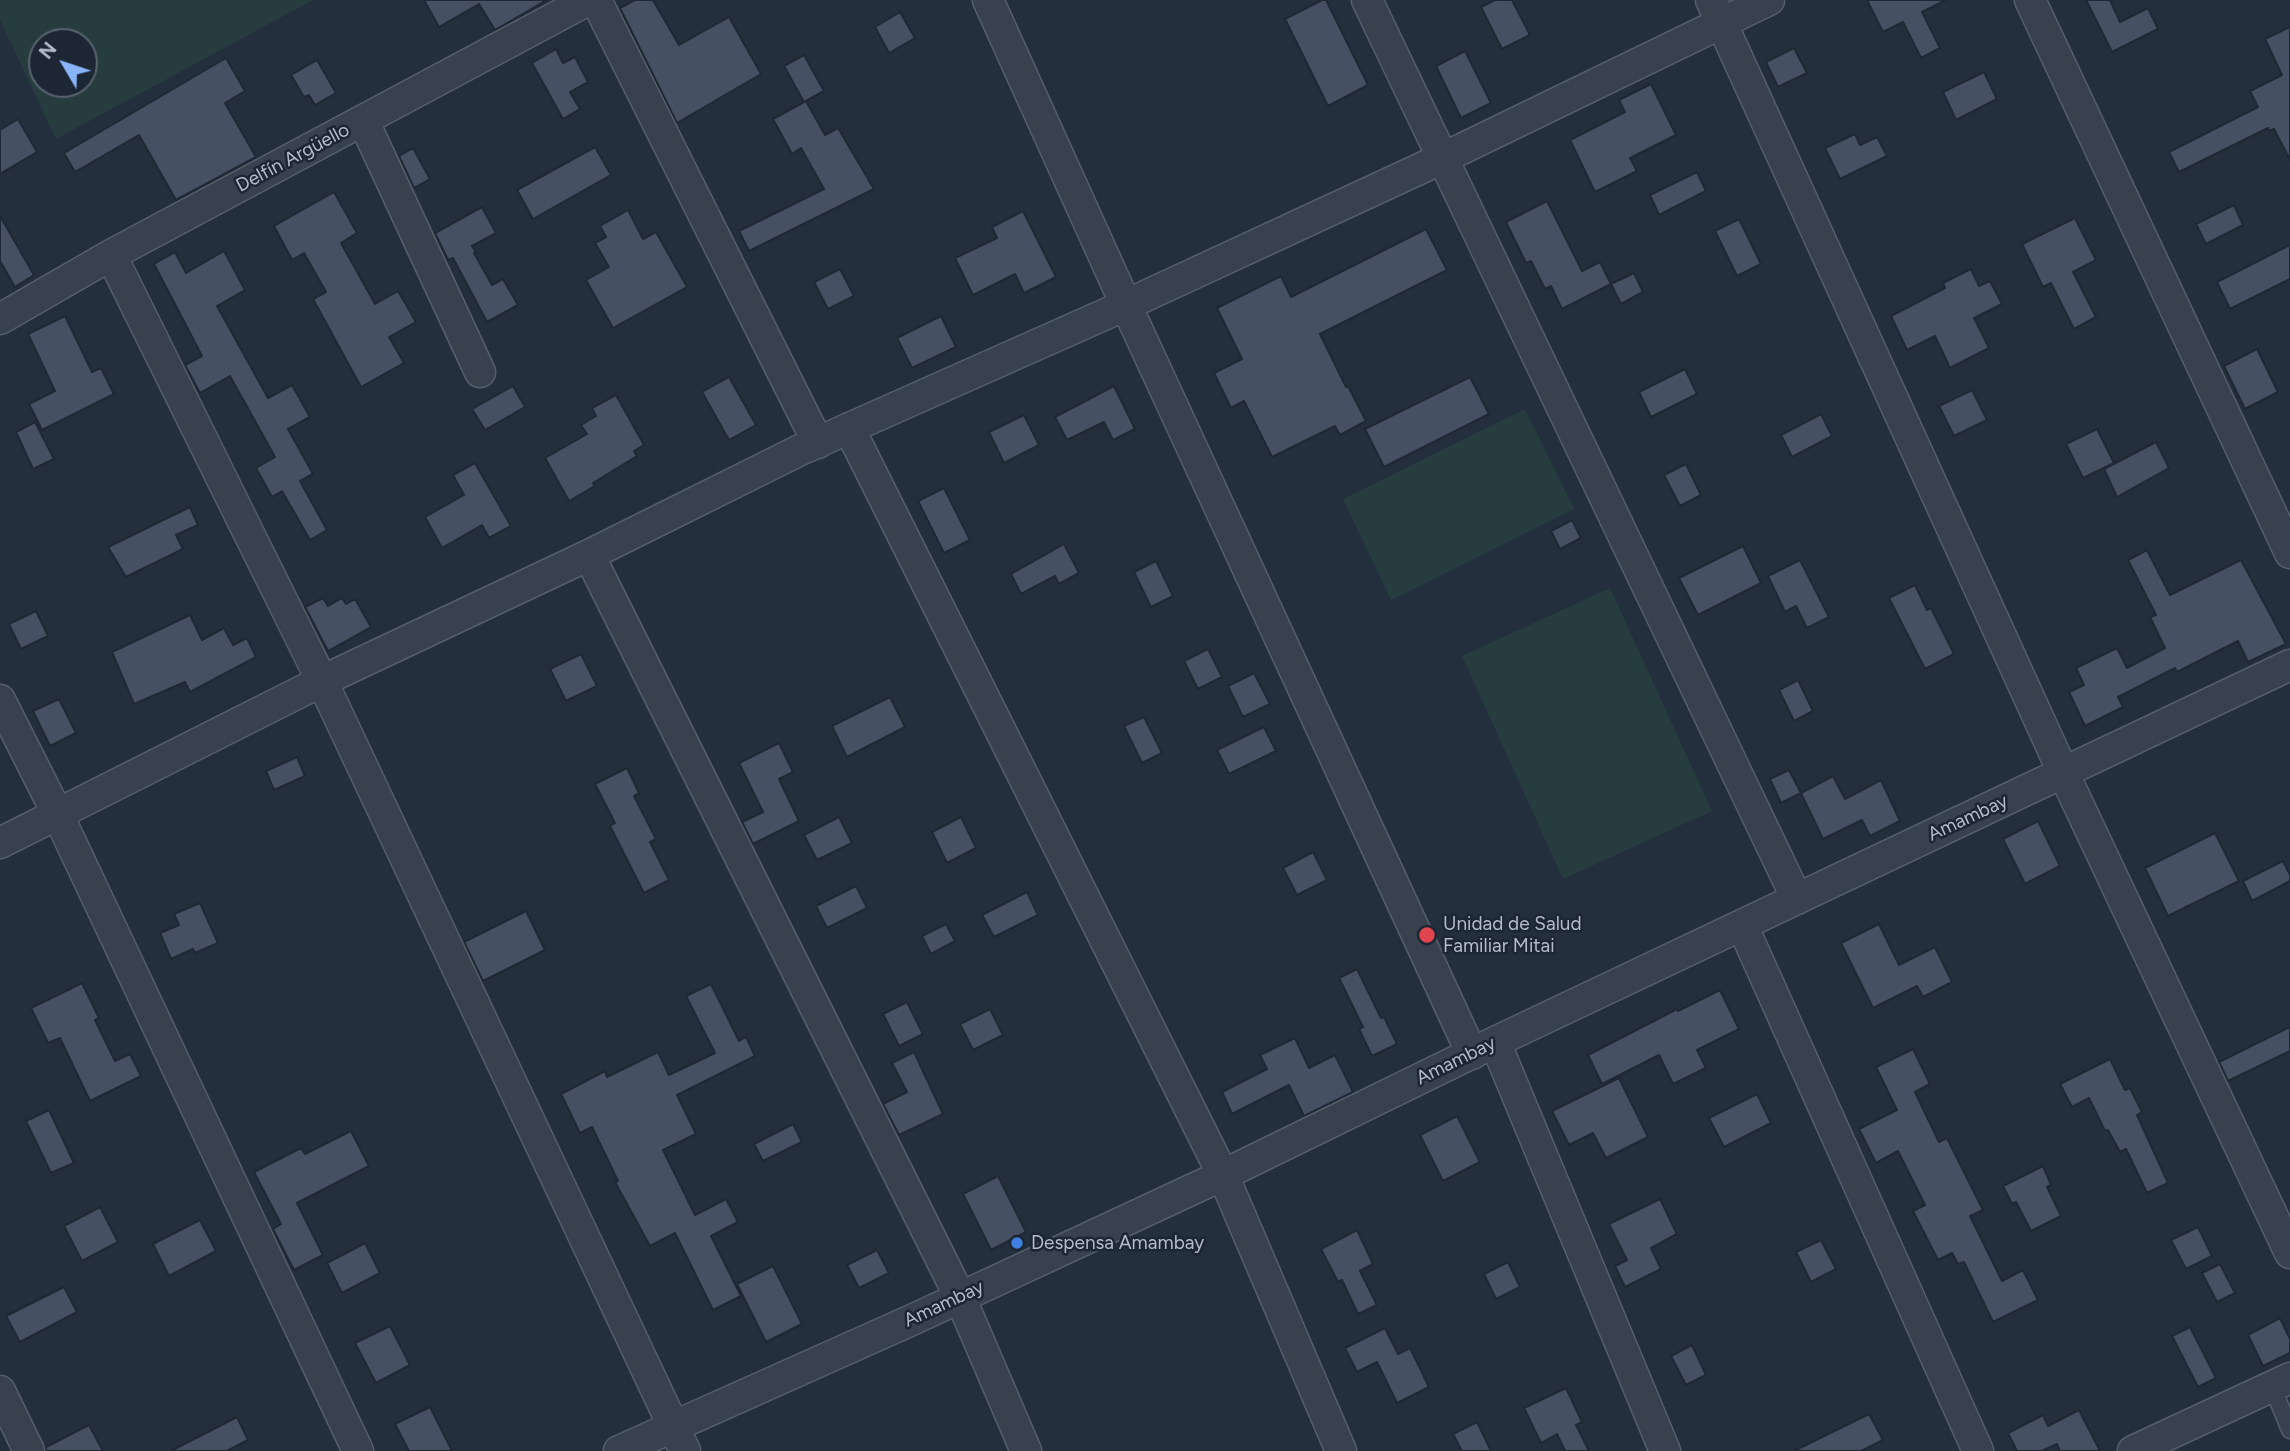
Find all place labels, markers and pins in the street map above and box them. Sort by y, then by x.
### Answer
place label: Unidad de Salud Familiar Mitai [1443,913,1582,957]
marker: Unidad de Salud Familiar Mitai [1417,925,1437,945]
place label: Despensa Amambay [1031,1232,1204,1254]
marker: Despensa Amambay [1009,1235,1025,1251]

